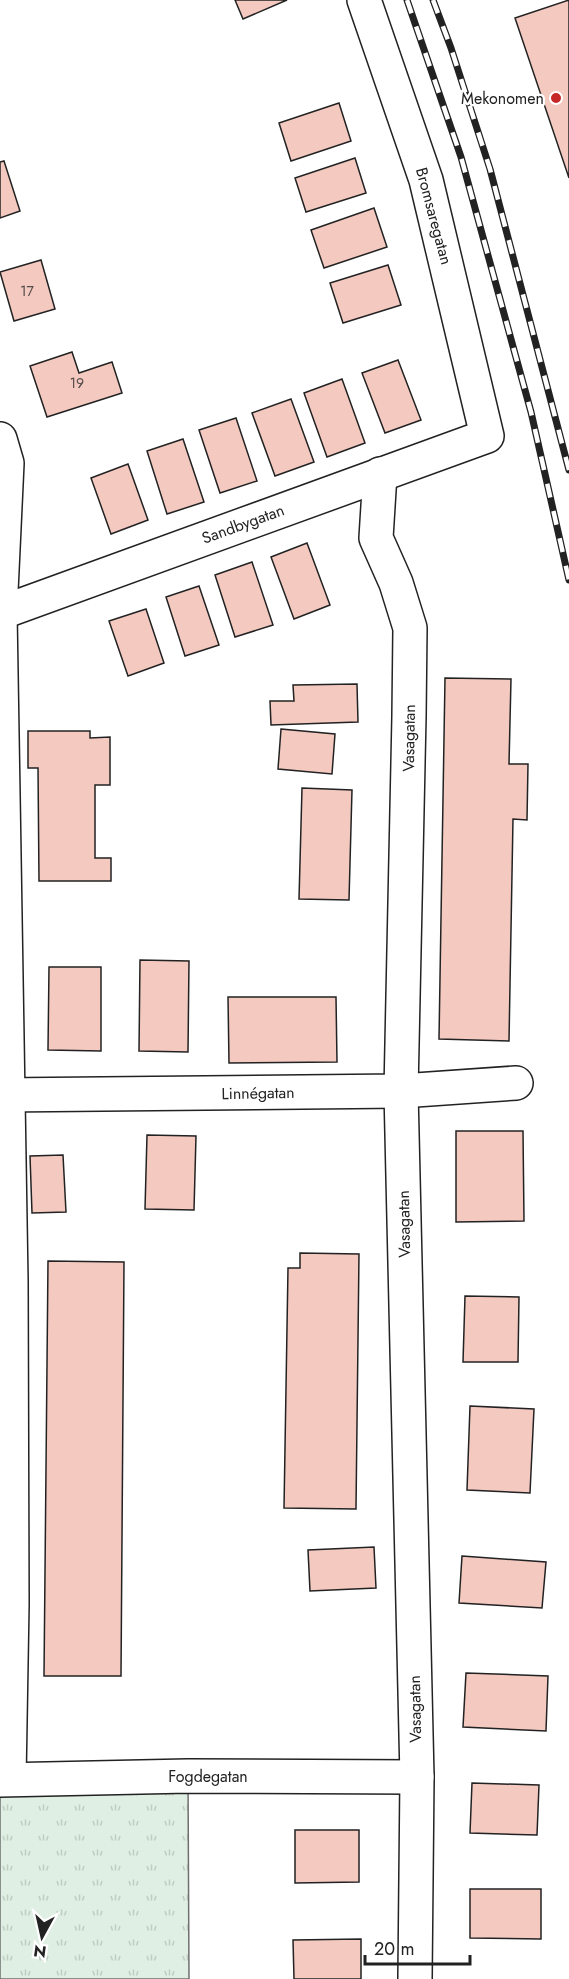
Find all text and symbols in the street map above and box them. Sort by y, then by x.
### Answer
place label: Mekonomen [461,87,544,110]
marker: Mekonomen [549,91,563,105]
street label: Bromsaregatan [410,165,458,267]
house number: 17 [20,281,34,301]
house number: 19 [70,373,84,393]
street label: Sandbygatan [198,498,288,550]
street label: Vasagatan [397,704,421,772]
street label: Linnégatan [221,1081,295,1105]
street label: Vasagatan [392,1190,416,1258]
street label: Vasagatan [403,1675,427,1743]
street label: Fogdegatan [168,1765,248,1788]
north arrow [12,1907,72,1967]
scale bar [365,1928,470,1966]
text: 20 m [374,1936,414,1962]
text: N [32,1939,48,1964]

